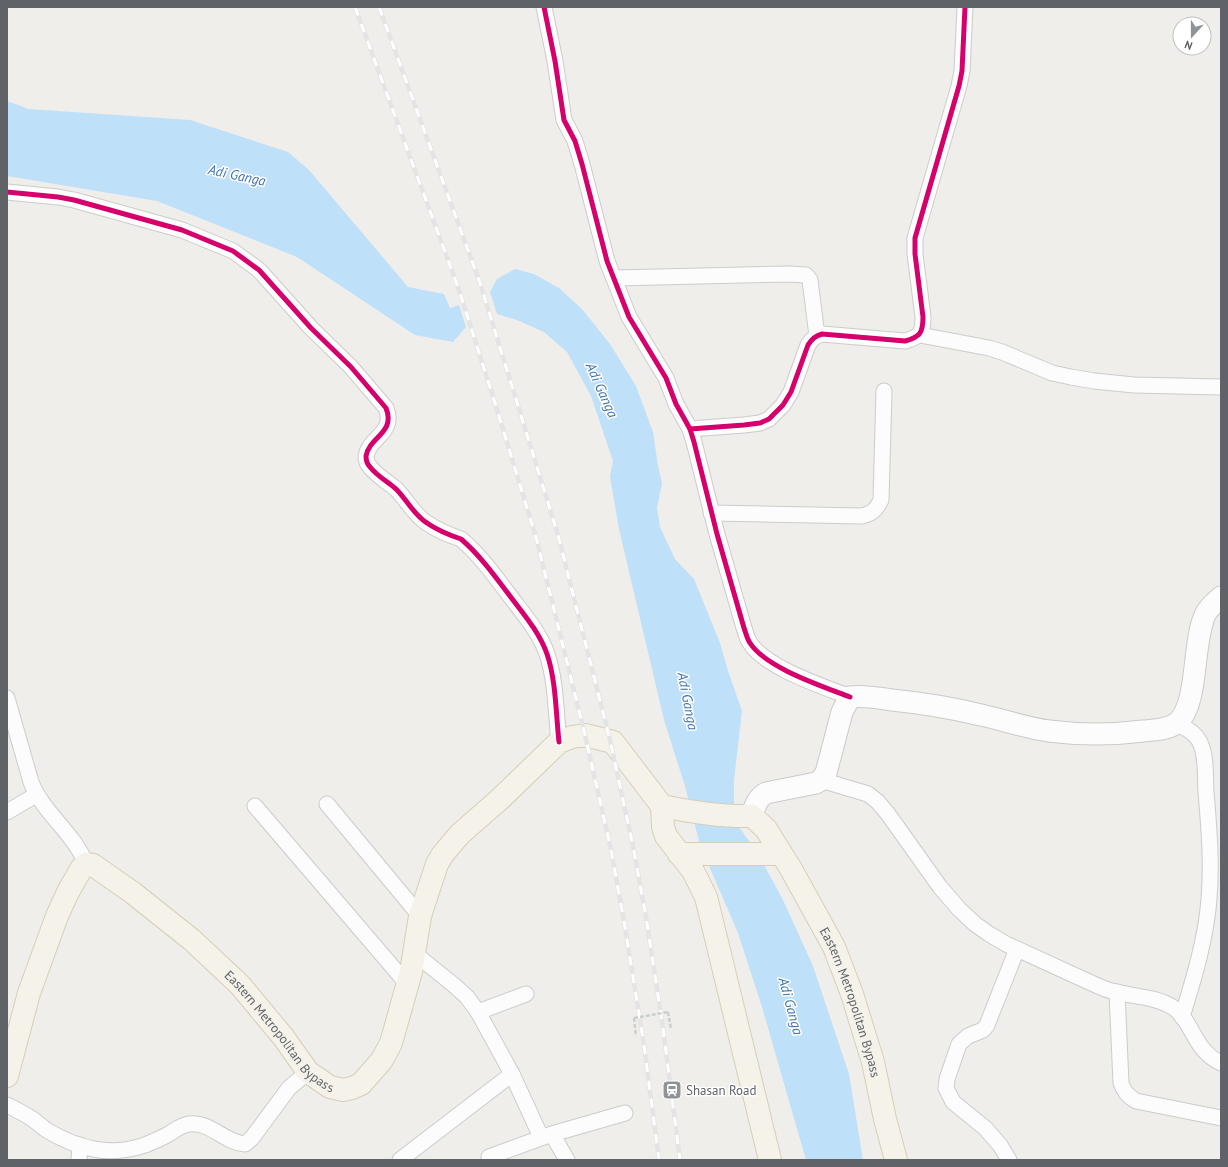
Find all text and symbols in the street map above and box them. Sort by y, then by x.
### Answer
north arrow [1172,16,1212,56]
text: N [1183,38,1194,53]
water label: Adi Ganga [206,160,268,190]
water label: Adi Ganga [581,359,622,420]
water label: Adi Ganga [673,670,702,732]
street label: Eastern Metropolitan Bypass [816,924,884,1079]
street label: Eastern Metropolitan Bypass [221,966,335,1096]
water label: Adi Ganga [774,974,807,1037]
station icon: Shasan Road [661,1079,683,1101]
place label: Shasan Road [686,1082,757,1099]

